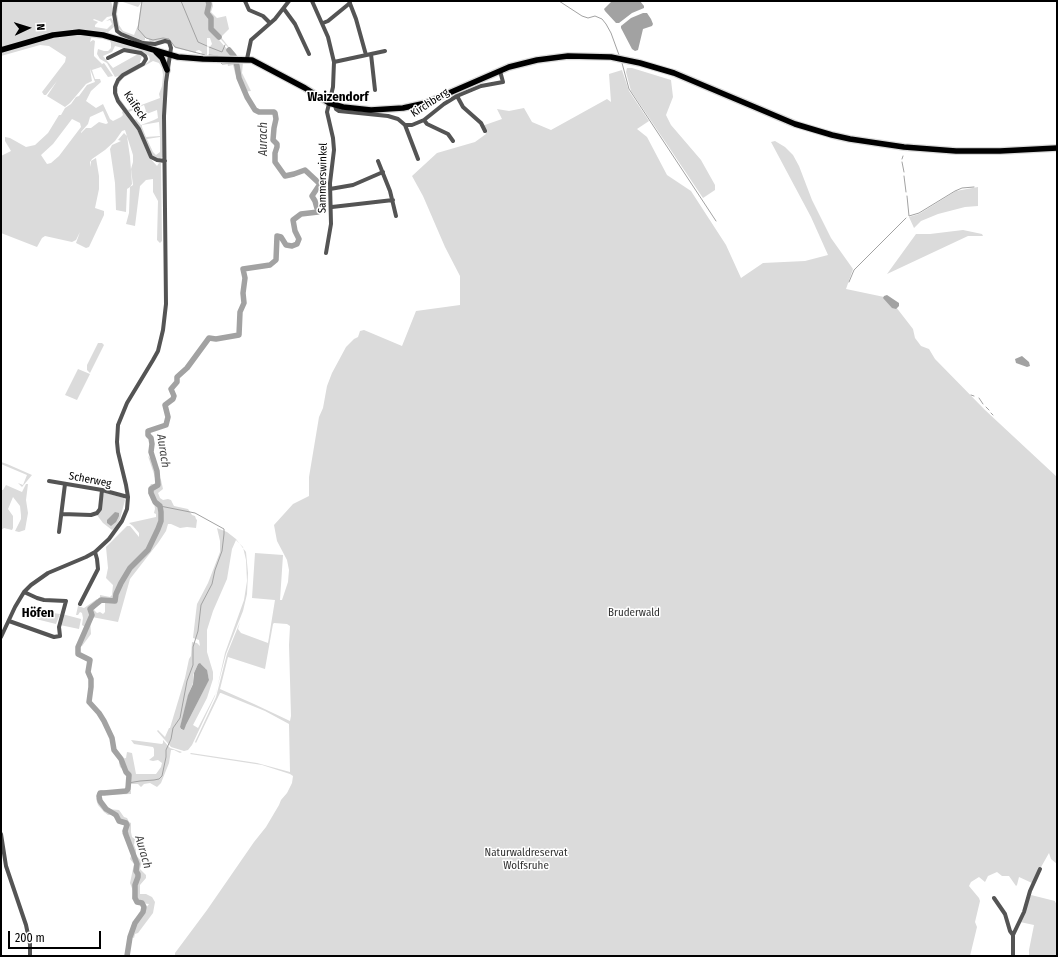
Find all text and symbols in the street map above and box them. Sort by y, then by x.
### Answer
north arrow [8,8,48,48]
text: N [34,23,47,31]
street label: Kirchberg [408,86,452,120]
street label: Kaifeck [120,89,150,123]
district label: Waizendorf [307,89,369,105]
water label: Aurach [257,122,271,156]
street label: Sammerswinkel [316,143,330,213]
water label: Aurach [153,433,173,469]
street label: Scherweg [68,469,112,491]
district label: Höfen [22,605,54,621]
park label: Bruderwald [608,606,660,620]
water label: Aurach [131,834,155,870]
park label: Naturwaldreservat Wolfsruhe [484,846,568,872]
scale bar [10,923,103,949]
text: 200 m [15,931,45,945]

